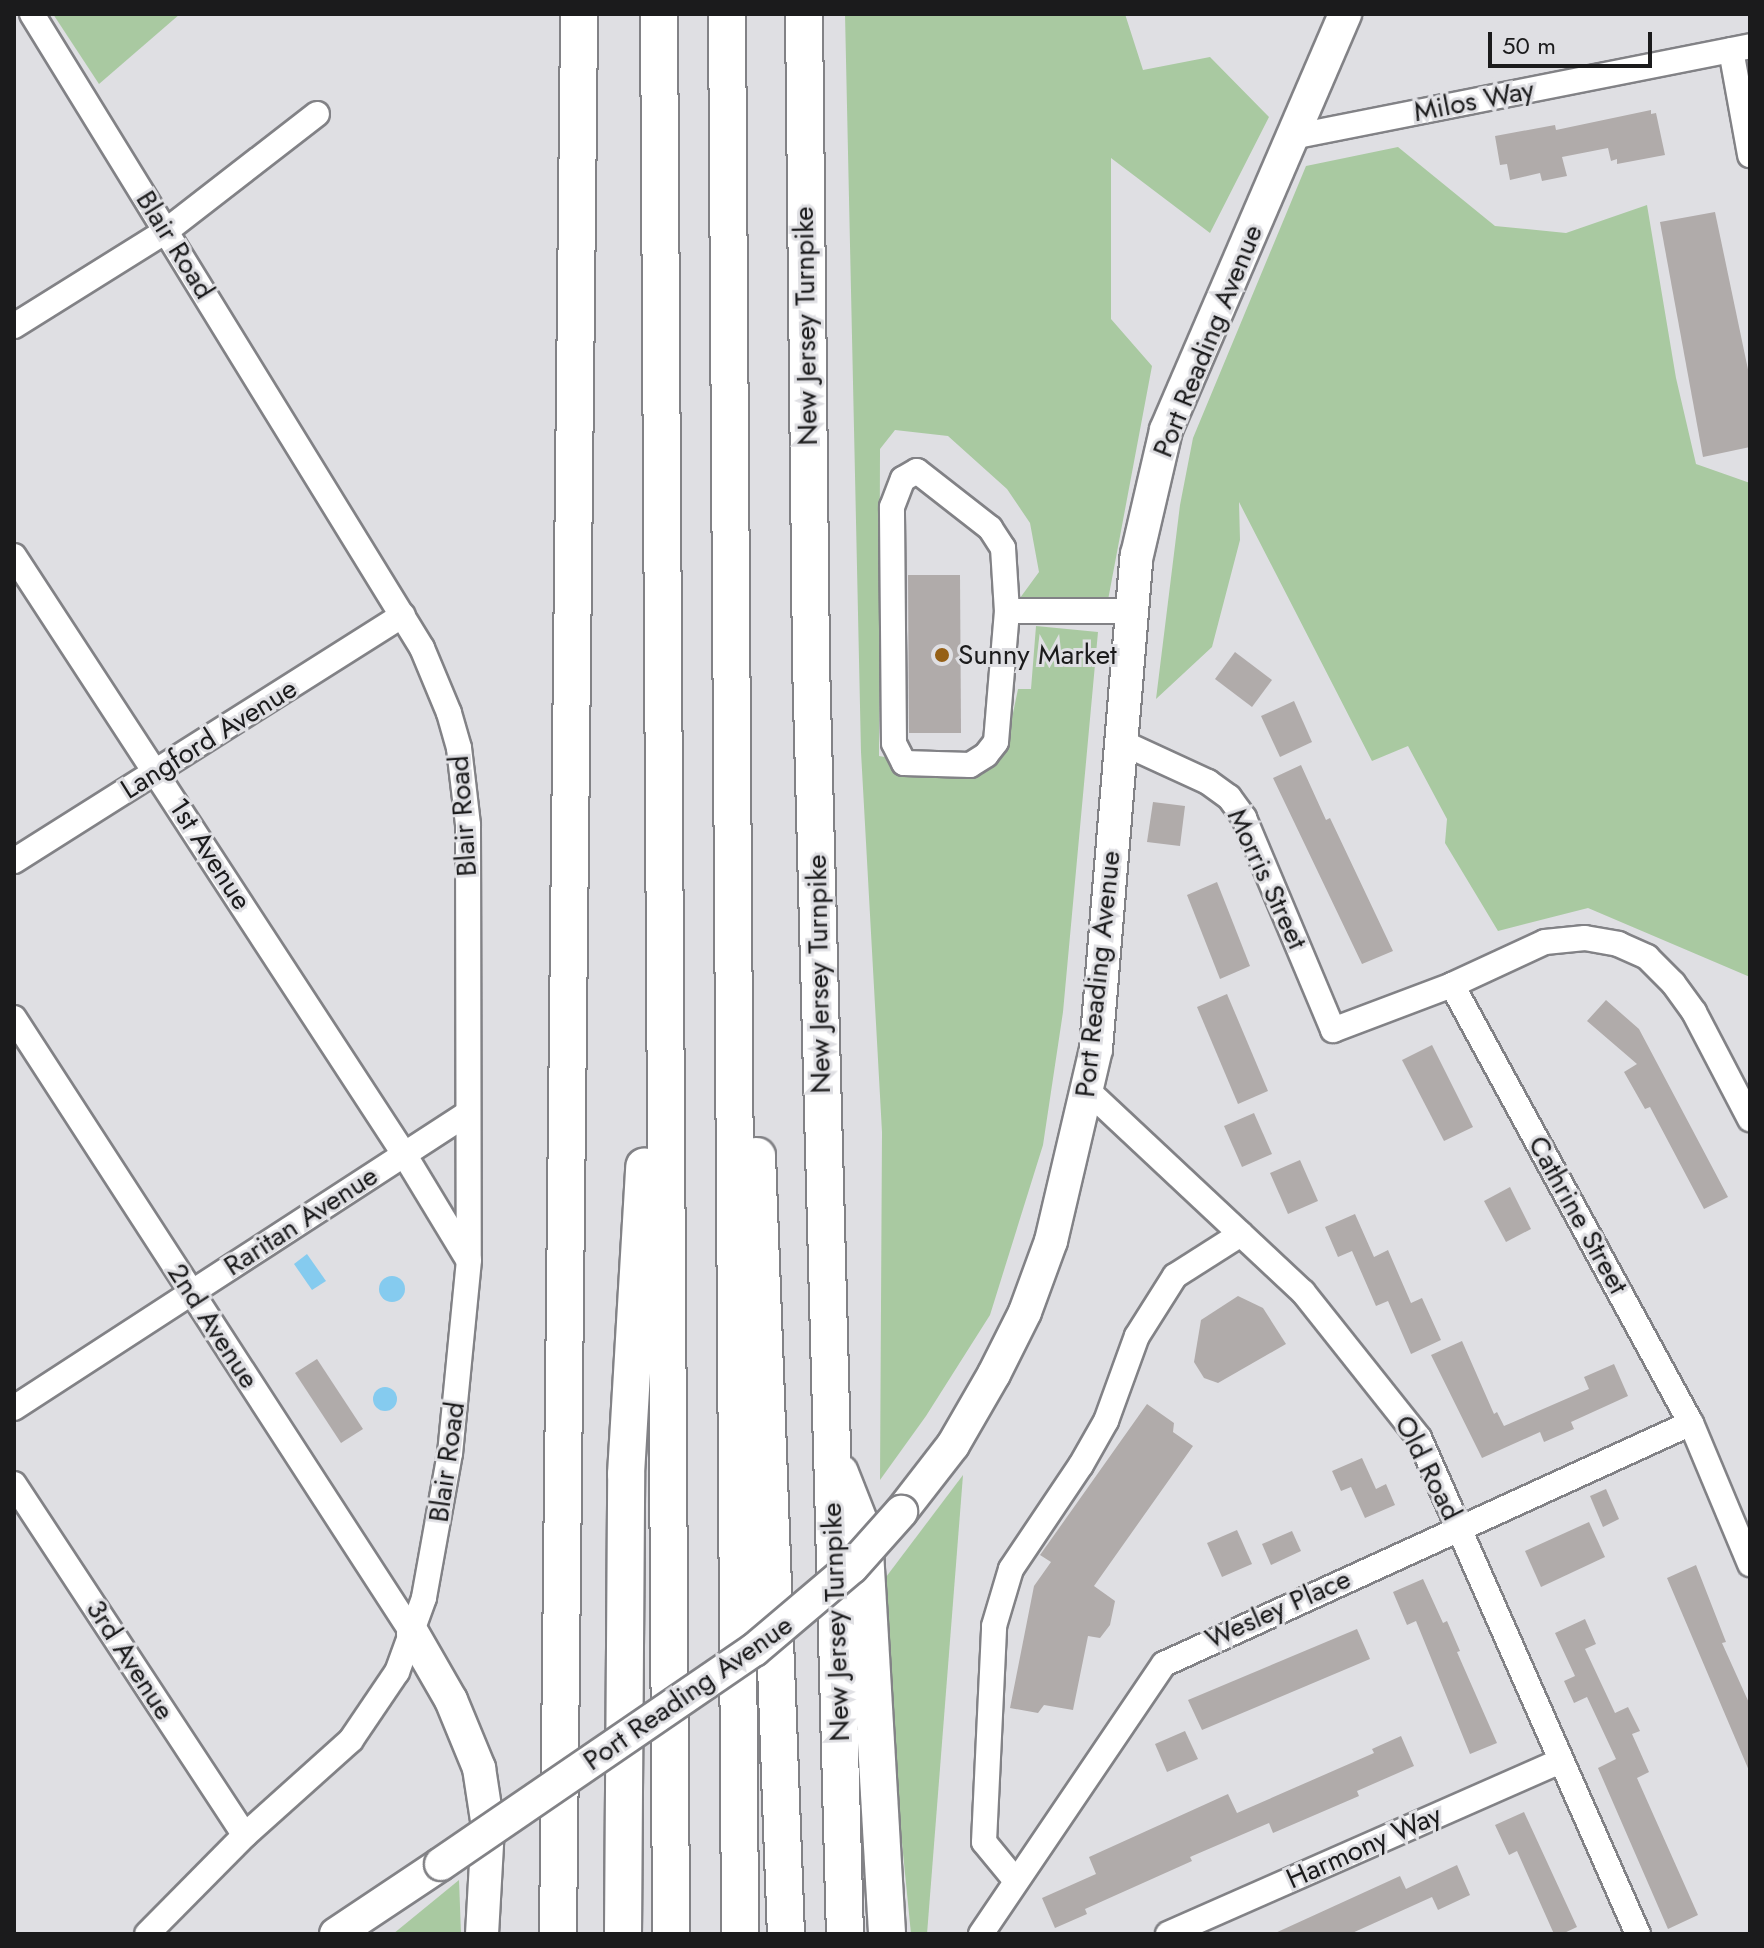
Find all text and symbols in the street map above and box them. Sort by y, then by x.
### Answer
scale bar [1492,16,1656,66]
text: 50 m [1502,28,1556,63]
street label: Milos Way [1411,73,1537,129]
street label: Blair Road [129,185,221,305]
street label: New Jersey Turnpike [787,206,825,446]
street label: Port Reading Avenue [1146,220,1270,462]
place label: Sunny Market [958,638,1117,672]
marker: Sunny Market [933,646,951,664]
street label: Langford Avenue [115,671,303,807]
street label: Blair Road [442,754,484,878]
street label: 1st Avenue [162,792,258,916]
street label: Morris Street [1220,803,1314,955]
street label: Port Reading Avenue [1068,849,1128,1099]
street label: New Jersey Turnpike [800,854,838,1094]
street label: Cathrine Street [1521,1130,1635,1300]
street label: Raritan Avenue [218,1159,384,1283]
street label: 2nd Avenue [160,1257,266,1395]
street label: Blair Road [422,1400,472,1524]
street label: Old Road [1387,1410,1469,1526]
street label: New Jersey Turnpike [815,1502,857,1742]
street label: Wesley Place [1200,1562,1356,1656]
street label: 3rd Avenue [79,1594,181,1726]
street label: Port Reading Avenue [577,1608,799,1778]
street label: Harmony Way [1281,1798,1447,1896]

